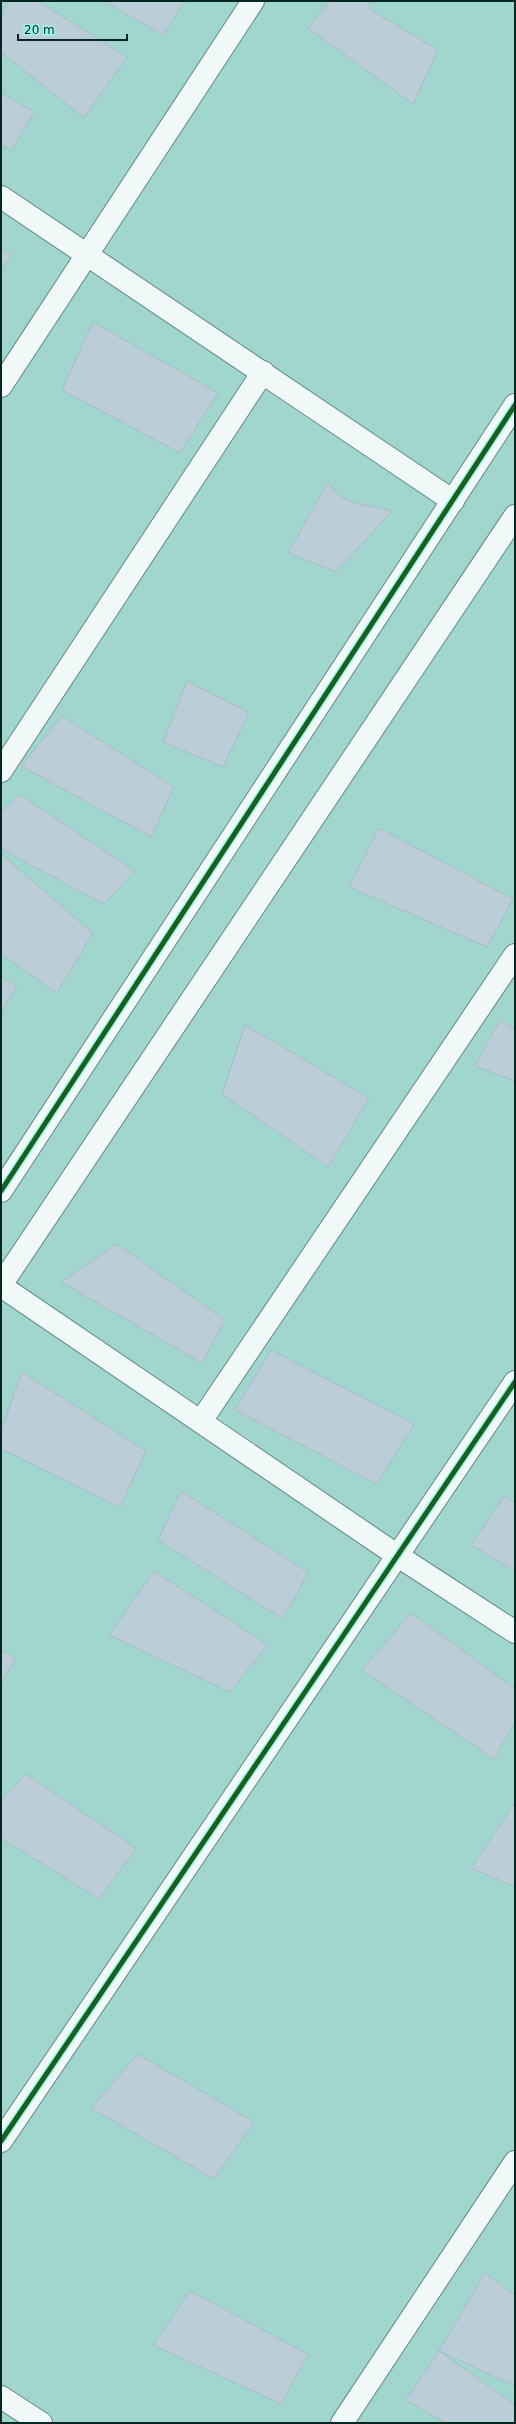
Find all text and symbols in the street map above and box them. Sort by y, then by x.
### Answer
scale bar [18,16,127,42]
text: 20 m [24,23,55,37]

